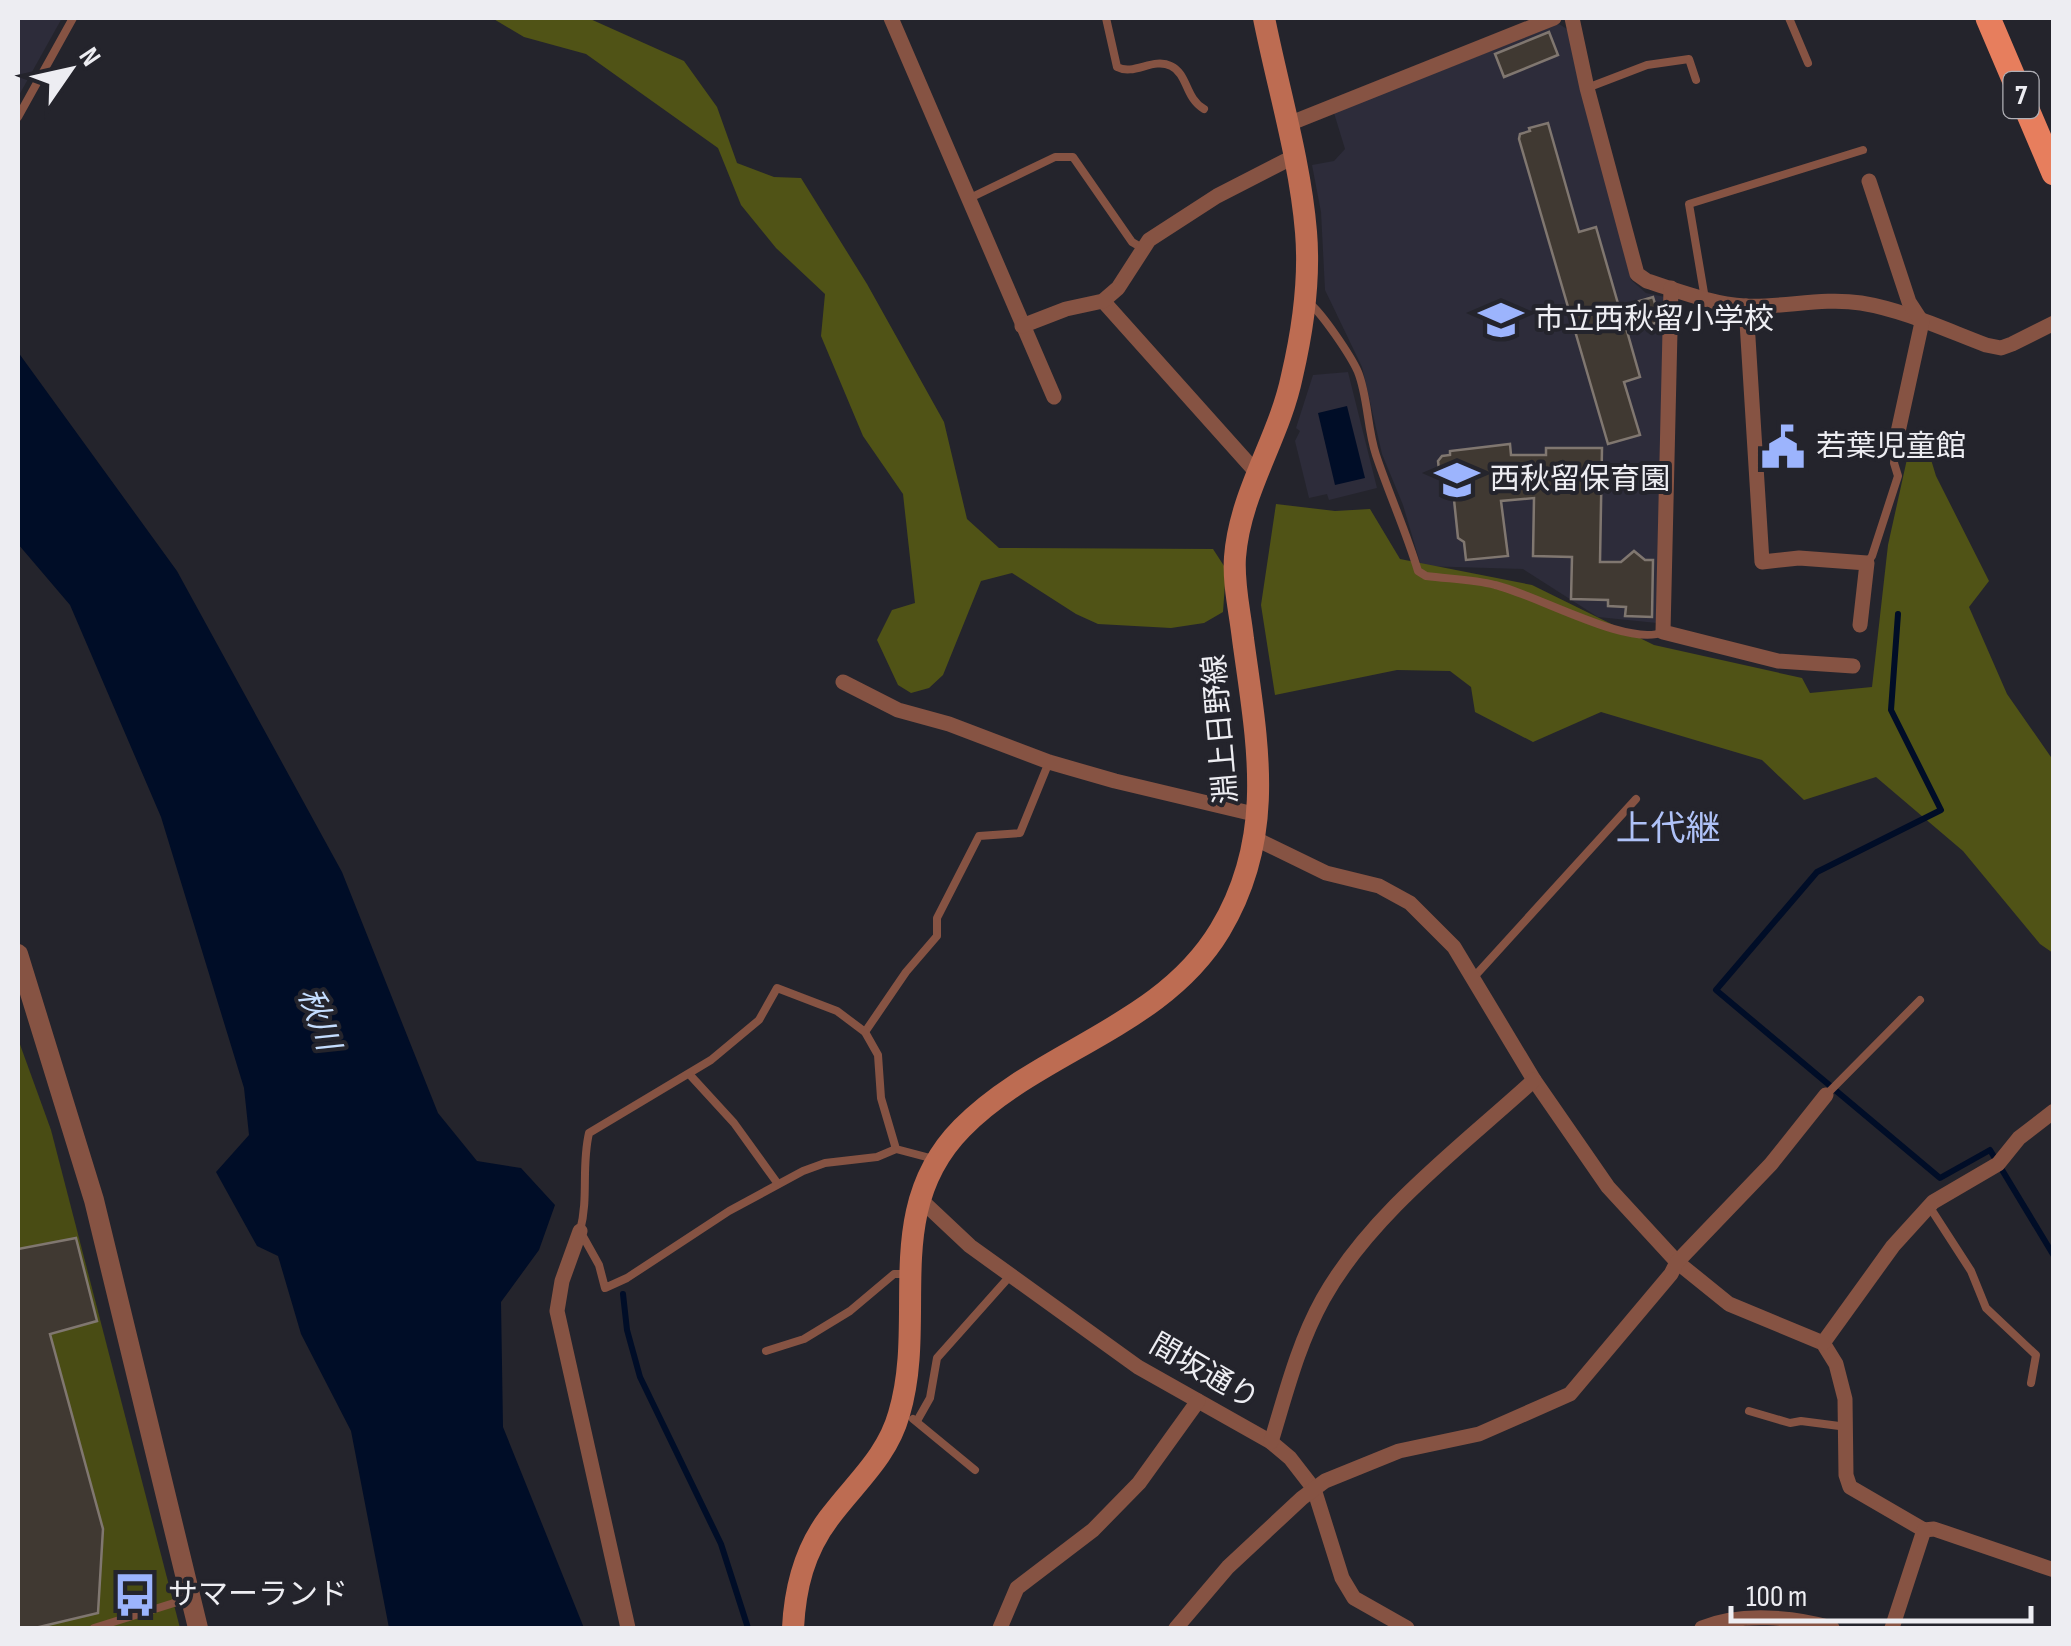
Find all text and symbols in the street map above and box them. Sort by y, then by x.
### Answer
north arrow [20,20,120,120]
text: N [72,41,107,72]
road number: 7 [2004,72,2038,118]
school or university icon: 市立西秋留小学校 [1477,296,1525,344]
place label: 市立西秋留小学校 [1534,302,1774,338]
public building icon: 若葉児童館 [1759,423,1807,471]
place label: 若葉児童館 [1816,429,1966,465]
school or university icon: 西秋留保育園 [1433,456,1481,504]
place label: 西秋留保育園 [1490,462,1670,498]
street label: 淵上日野線 [1197,653,1245,805]
district label: 上代継 [1615,808,1721,851]
water label: 秋川 [289,982,348,1059]
street label: 間坂通り [1143,1326,1265,1418]
scale bar [1731,1561,2031,1623]
bus stop icon: サマーランド [111,1571,159,1619]
place label: サマーランド [168,1577,348,1613]
text: 100 m [1746,1579,1807,1615]

